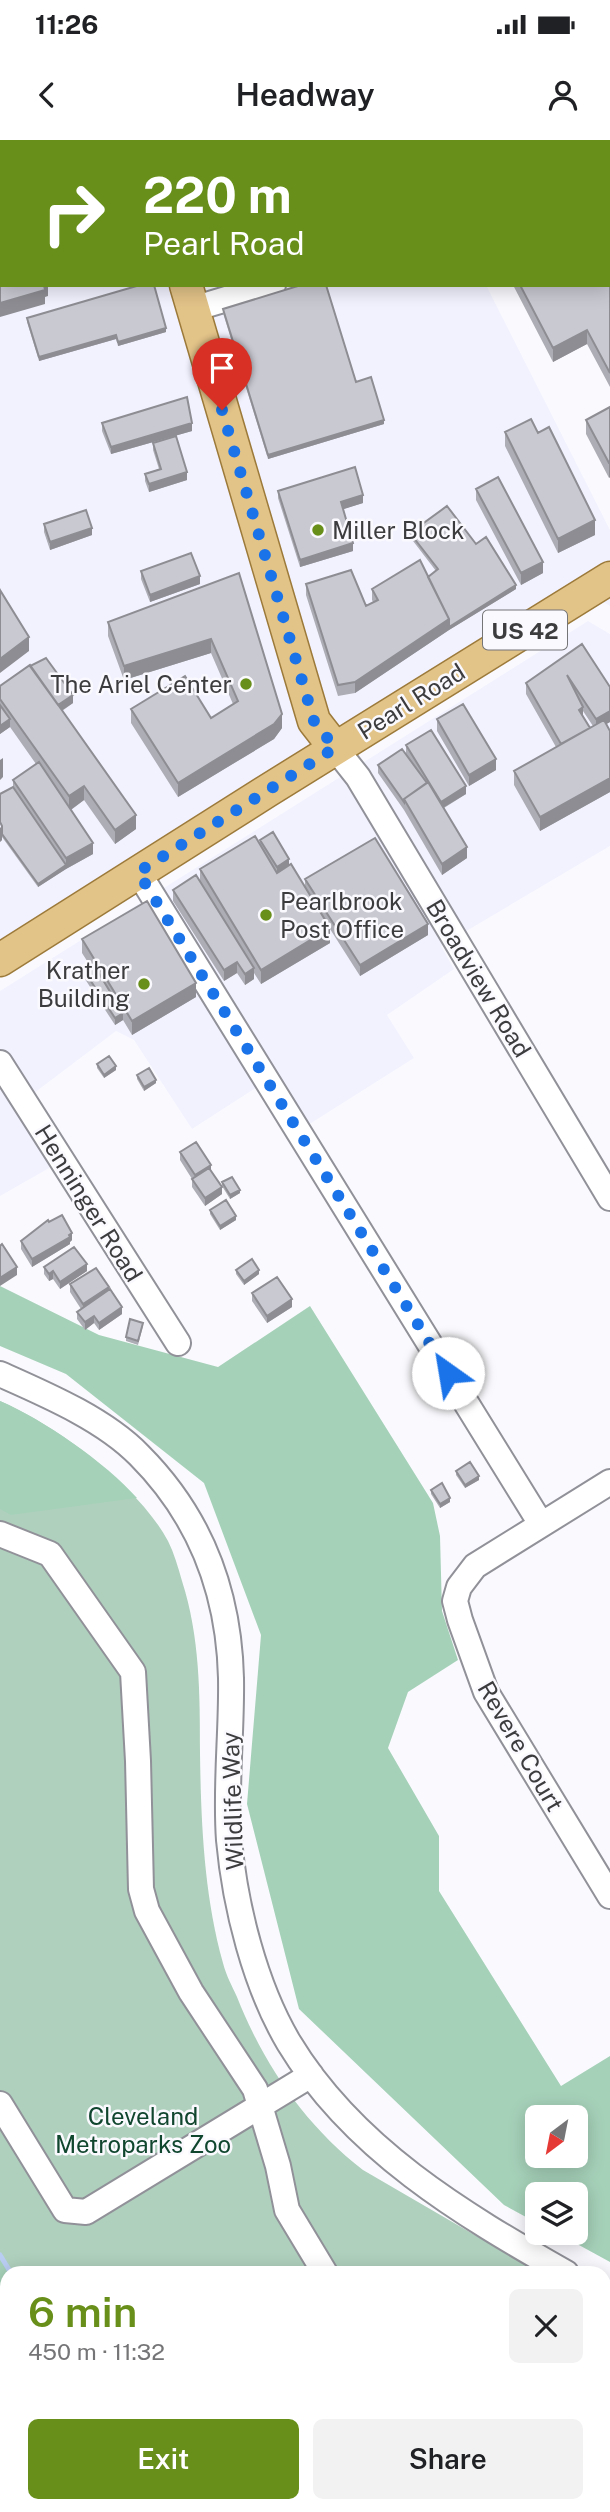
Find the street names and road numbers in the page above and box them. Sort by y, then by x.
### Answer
road number: US 42 [483,610,567,650]
street label: Pearl Road [352,657,470,745]
street label: Broadview Road [421,894,537,1062]
street label: Henninger Road [30,1119,148,1287]
street label: Revere Court [472,1676,570,1816]
street label: Wildlife Way [216,1731,248,1871]

